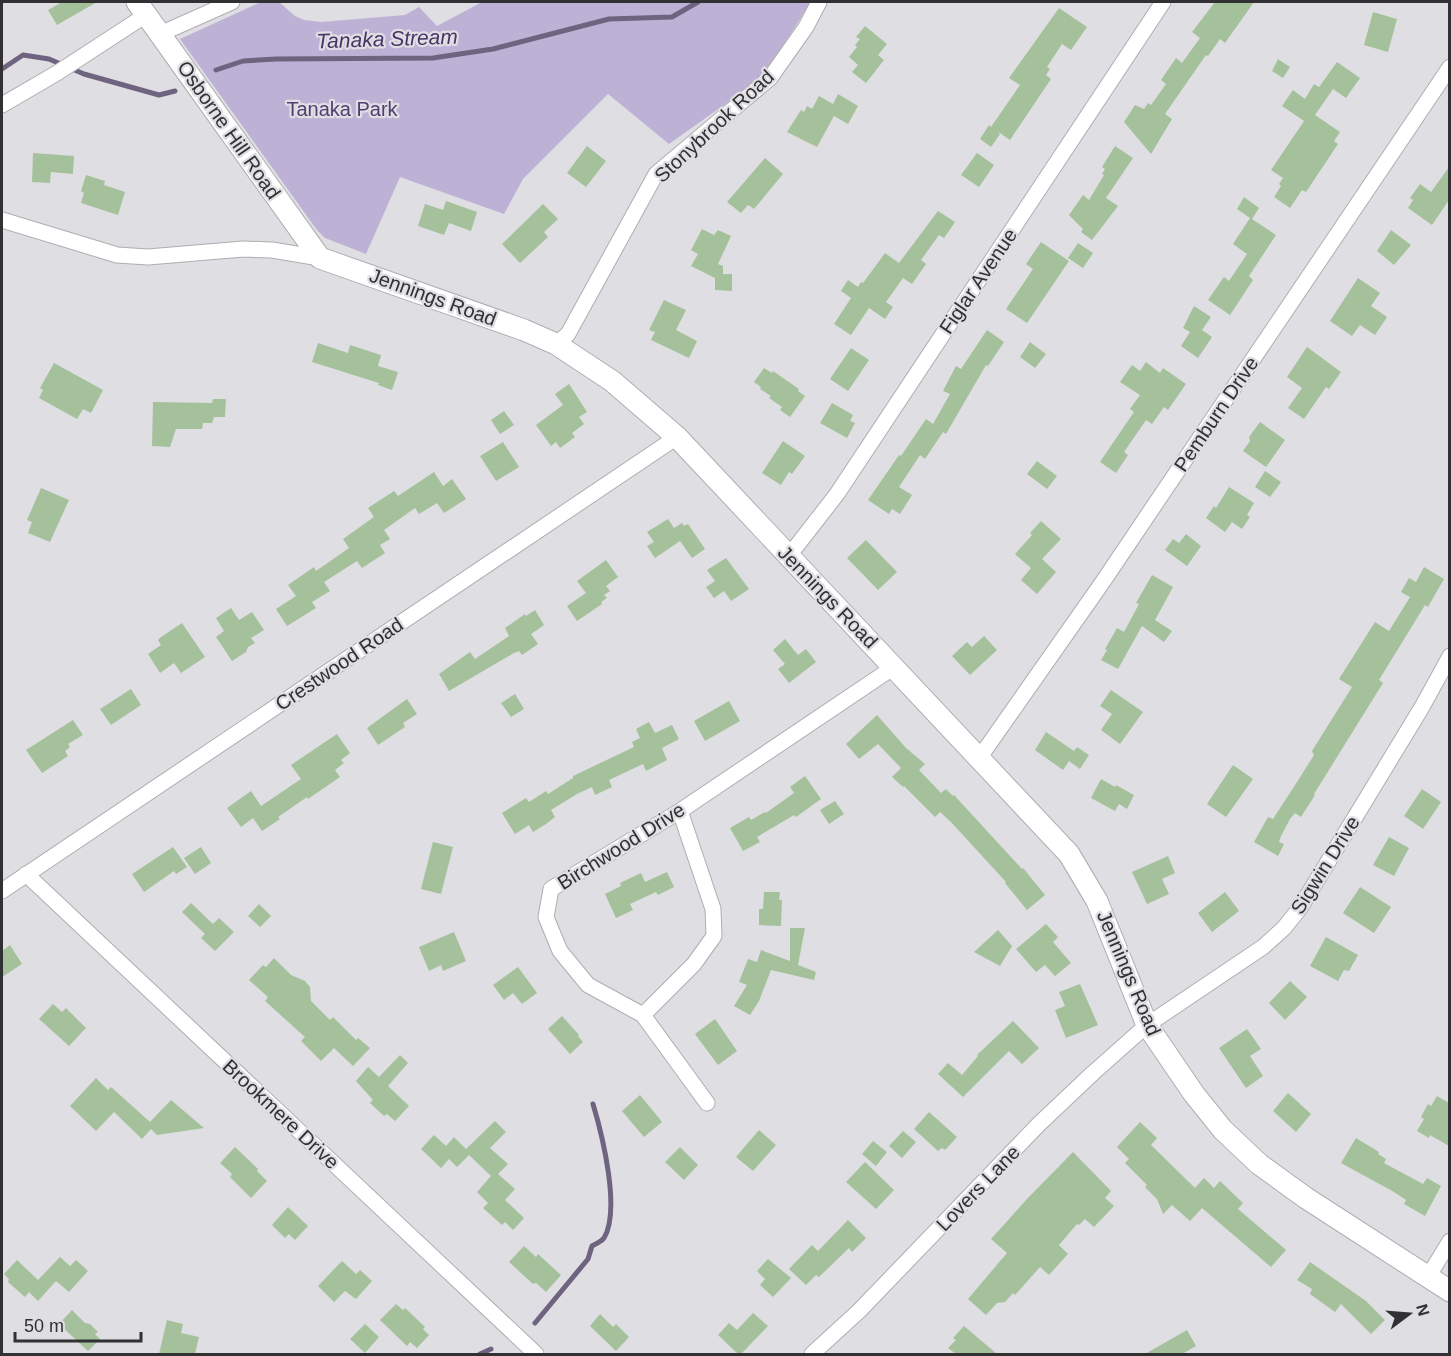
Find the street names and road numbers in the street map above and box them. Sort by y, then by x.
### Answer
street label: Osborne Hill Road [173,57,285,203]
street label: Stonybrook Road [650,65,778,187]
street label: Figlar Avenue [935,224,1021,338]
street label: Jennings Road [367,264,499,330]
street label: Pemburn Drive [1170,353,1262,475]
street label: Jennings Road [774,541,882,653]
street label: Crestwood Road [271,613,407,715]
street label: Birchwood Drive [553,798,689,894]
street label: Sigwin Drive [1286,812,1364,918]
street label: Jennings Road [1093,907,1165,1039]
street label: Brookmere Drive [219,1055,343,1173]
street label: Lovers Lane [932,1141,1024,1235]

